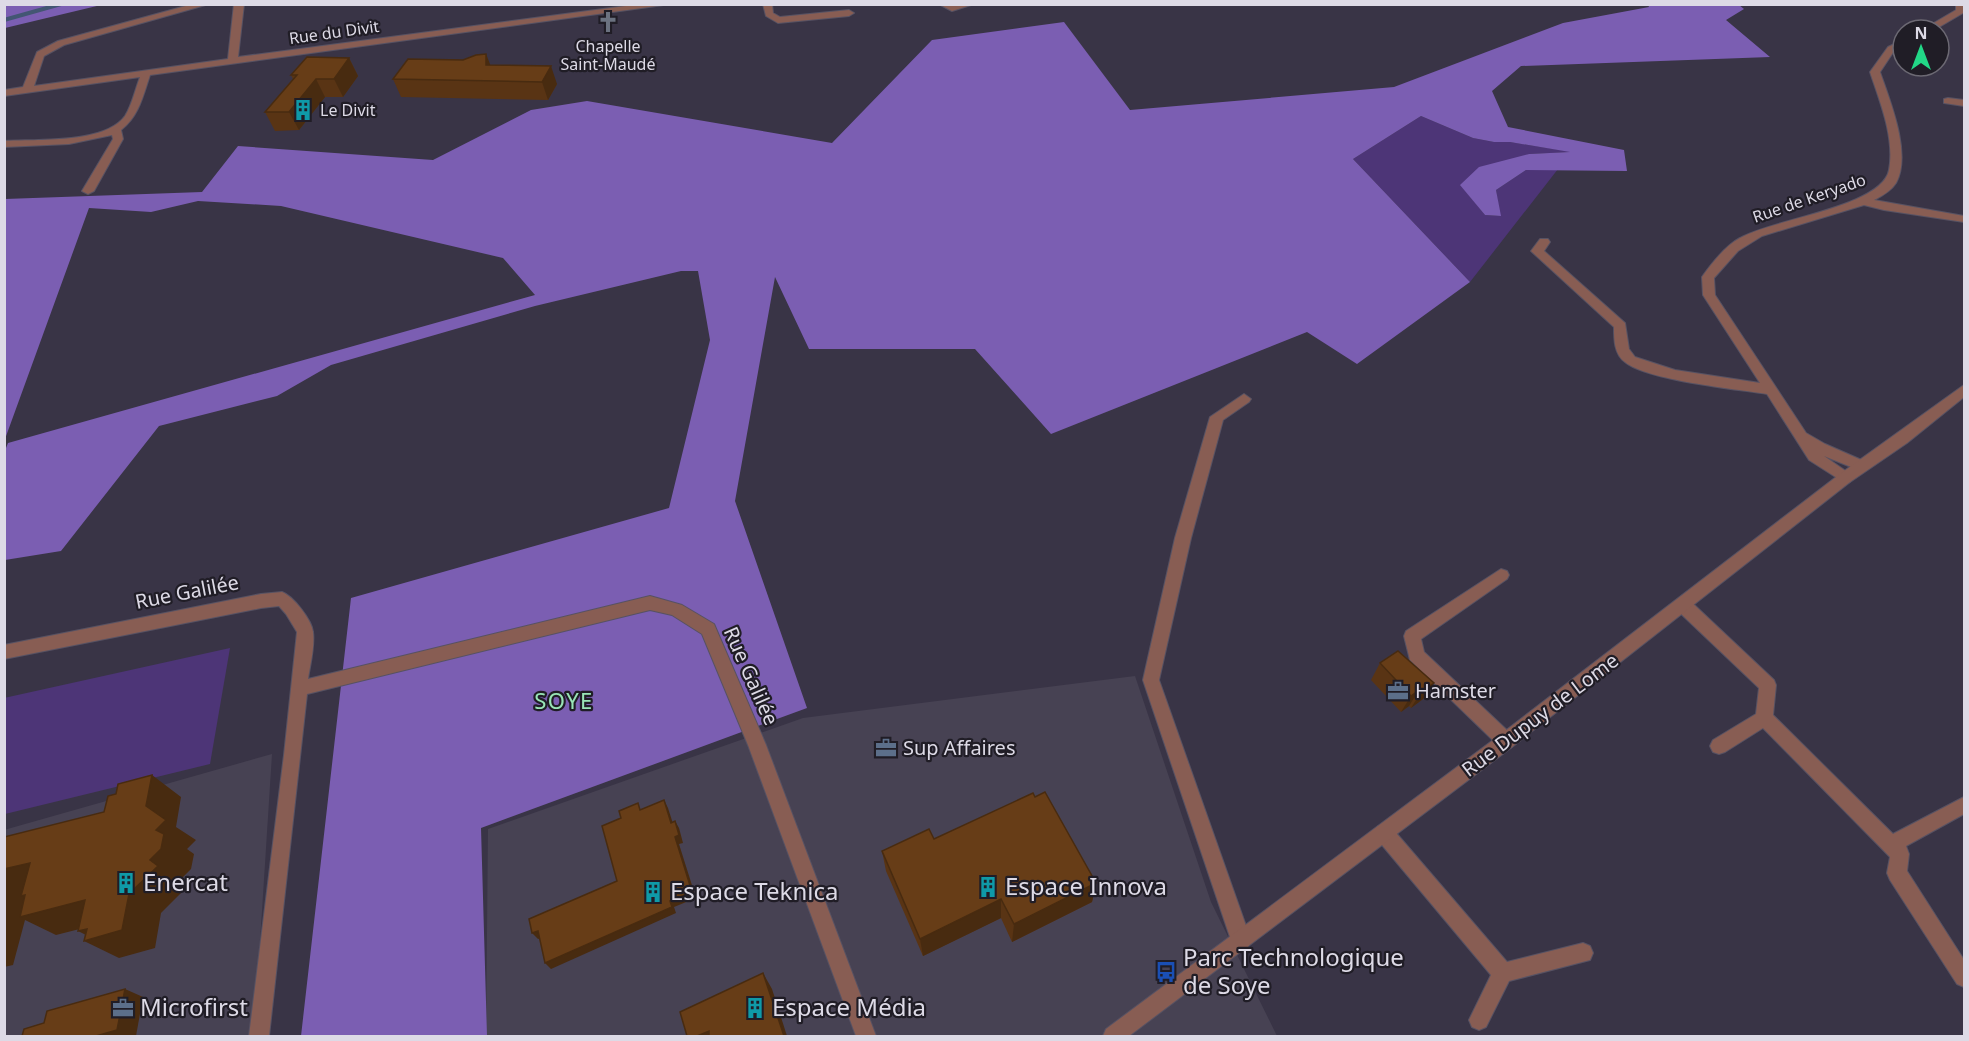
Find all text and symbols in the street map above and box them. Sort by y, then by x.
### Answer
church icon: Chapelle Saint-Maudé [596,10,620,34]
street label: Rue du Divit [288,15,381,49]
north arrow [1891,18,1951,78]
text: N [1914,22,1928,44]
place label: Chapelle Saint-Maudé [561,35,655,75]
building icon: Le Divit [291,98,315,122]
place label: Le Divit [320,99,376,121]
street label: Rue de Keryado [1750,168,1868,228]
street label: Rue Galilée [133,568,241,615]
street label: Rue Galilée [718,622,785,729]
street label: Rue Dupuy de Lome [1456,647,1624,782]
place label: Hamster [1415,677,1496,704]
office icon: Hamster [1386,679,1410,703]
district label: SOYE [534,685,594,715]
place label: Sup Affaires [903,734,1015,761]
office icon: Sup Affaires [874,736,898,760]
place label: Enercat [143,865,228,898]
place label: Espace Innova [1005,869,1167,902]
building icon: Enercat [114,871,138,895]
place label: Espace Teknica [670,874,838,907]
building icon: Espace Innova [976,875,1000,899]
building icon: Espace Teknica [641,880,665,904]
place label: Parc Technologique de Soye [1183,940,1404,1001]
bus stop icon: Parc Technologique de Soye [1154,960,1178,984]
place label: Microfirst [140,990,248,1023]
place label: Espace Média [772,990,926,1023]
office icon: Microfirst [111,996,135,1020]
building icon: Espace Média [743,996,767,1020]

